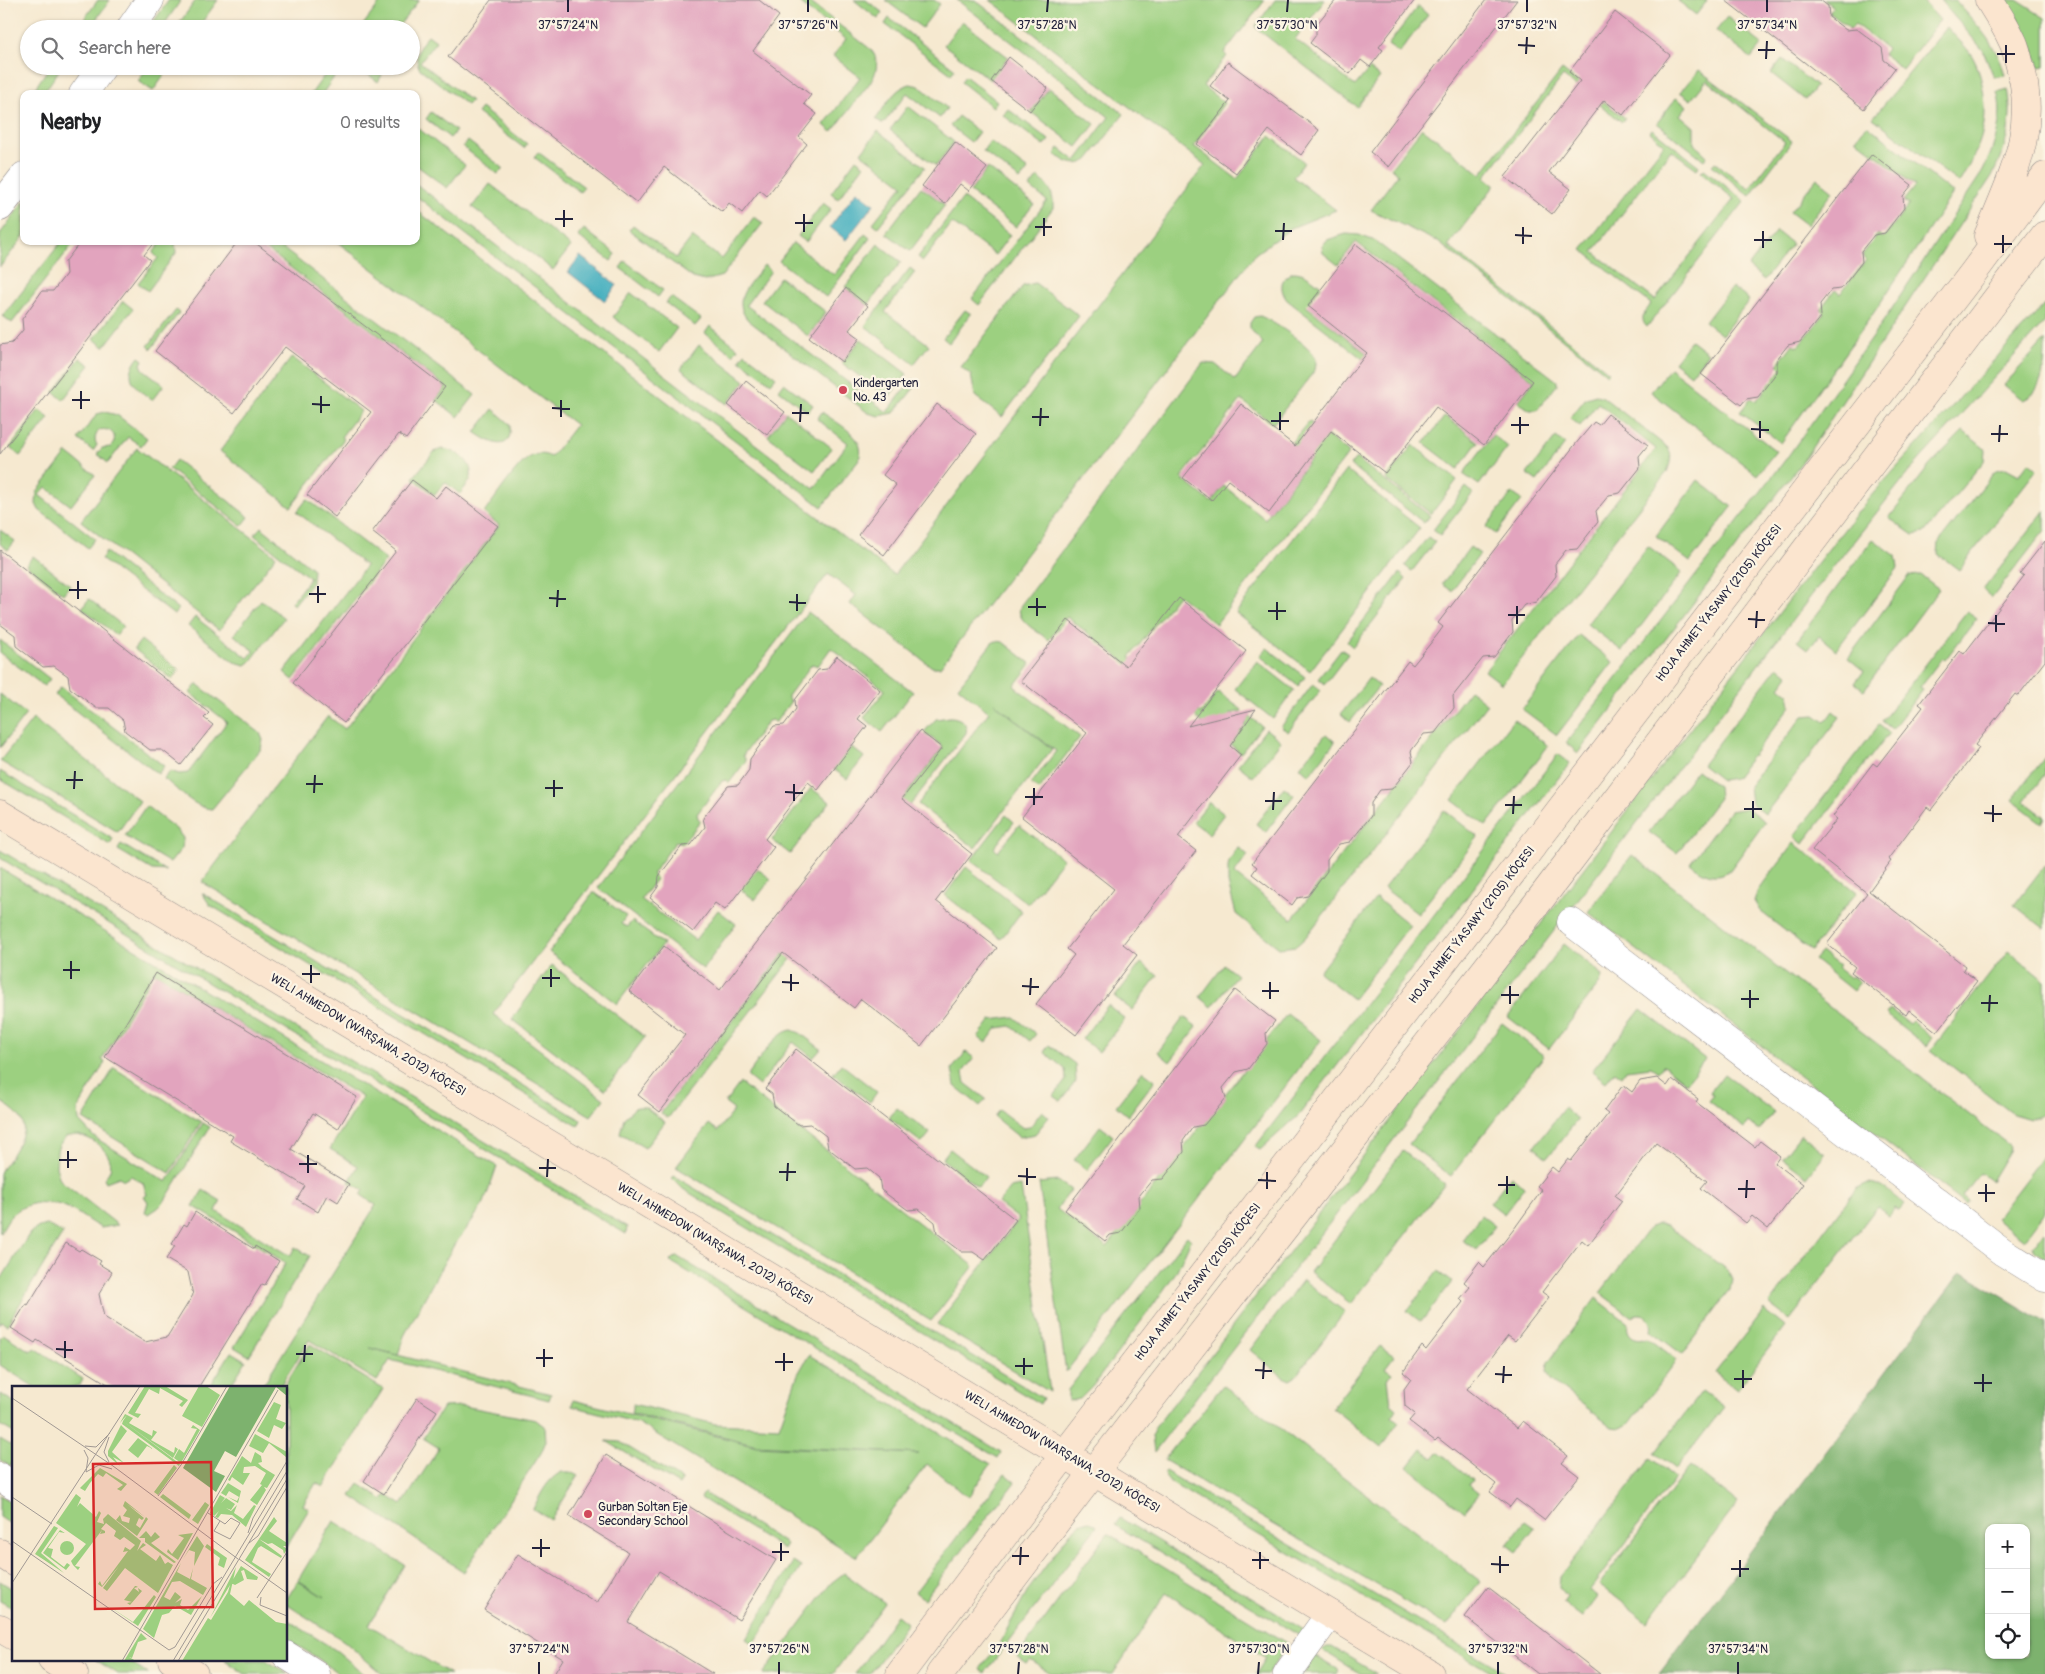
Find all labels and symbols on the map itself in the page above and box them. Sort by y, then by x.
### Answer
text: 37°57'24"N [538,18,598,33]
text: 37°57'26"N [778,18,838,33]
text: 37°57'28"N [1017,18,1077,33]
text: 37°57'30"N [1256,18,1318,33]
text: 37°57'32"N [1497,18,1557,33]
text: 37°57'34"N [1737,18,1797,33]
place label: Kindergarten No. 43 [853,376,919,405]
marker: Kindergarten No. 43 [837,384,849,396]
street label: HOJA AHMET ÝASAWY (2105) KÖÇESI [1652,521,1785,685]
street label: HOJA AHMET ÝASAWY (2105) KÖÇESI [1405,843,1538,1007]
street label: WELI AHMEDOW (WARŞAWA, 2012) KÖÇESI [268,970,469,1099]
street label: WELI AHMEDOW (WARŞAWA, 2012) KÖÇESI [615,1179,816,1308]
street label: HOJA AHMET ÝASAWY (2105) KÖÇESI [1131,1200,1264,1364]
inset map [12,1386,288,1662]
street label: WELI AHMEDOW (WARŞAWA, 2012) KÖÇESI [962,1387,1163,1516]
place label: Gurban Soltan Eje Secondary School [598,1500,688,1529]
marker: Gurban Soltan Eje Secondary School [582,1508,594,1520]
text: 37°57'24"N [509,1642,569,1657]
text: 37°57'26"N [749,1642,809,1657]
text: 37°57'28"N [989,1642,1049,1657]
text: 37°57'30"N [1228,1642,1290,1657]
text: 37°57'32"N [1468,1642,1528,1657]
text: 37°57'34"N [1708,1642,1768,1657]

